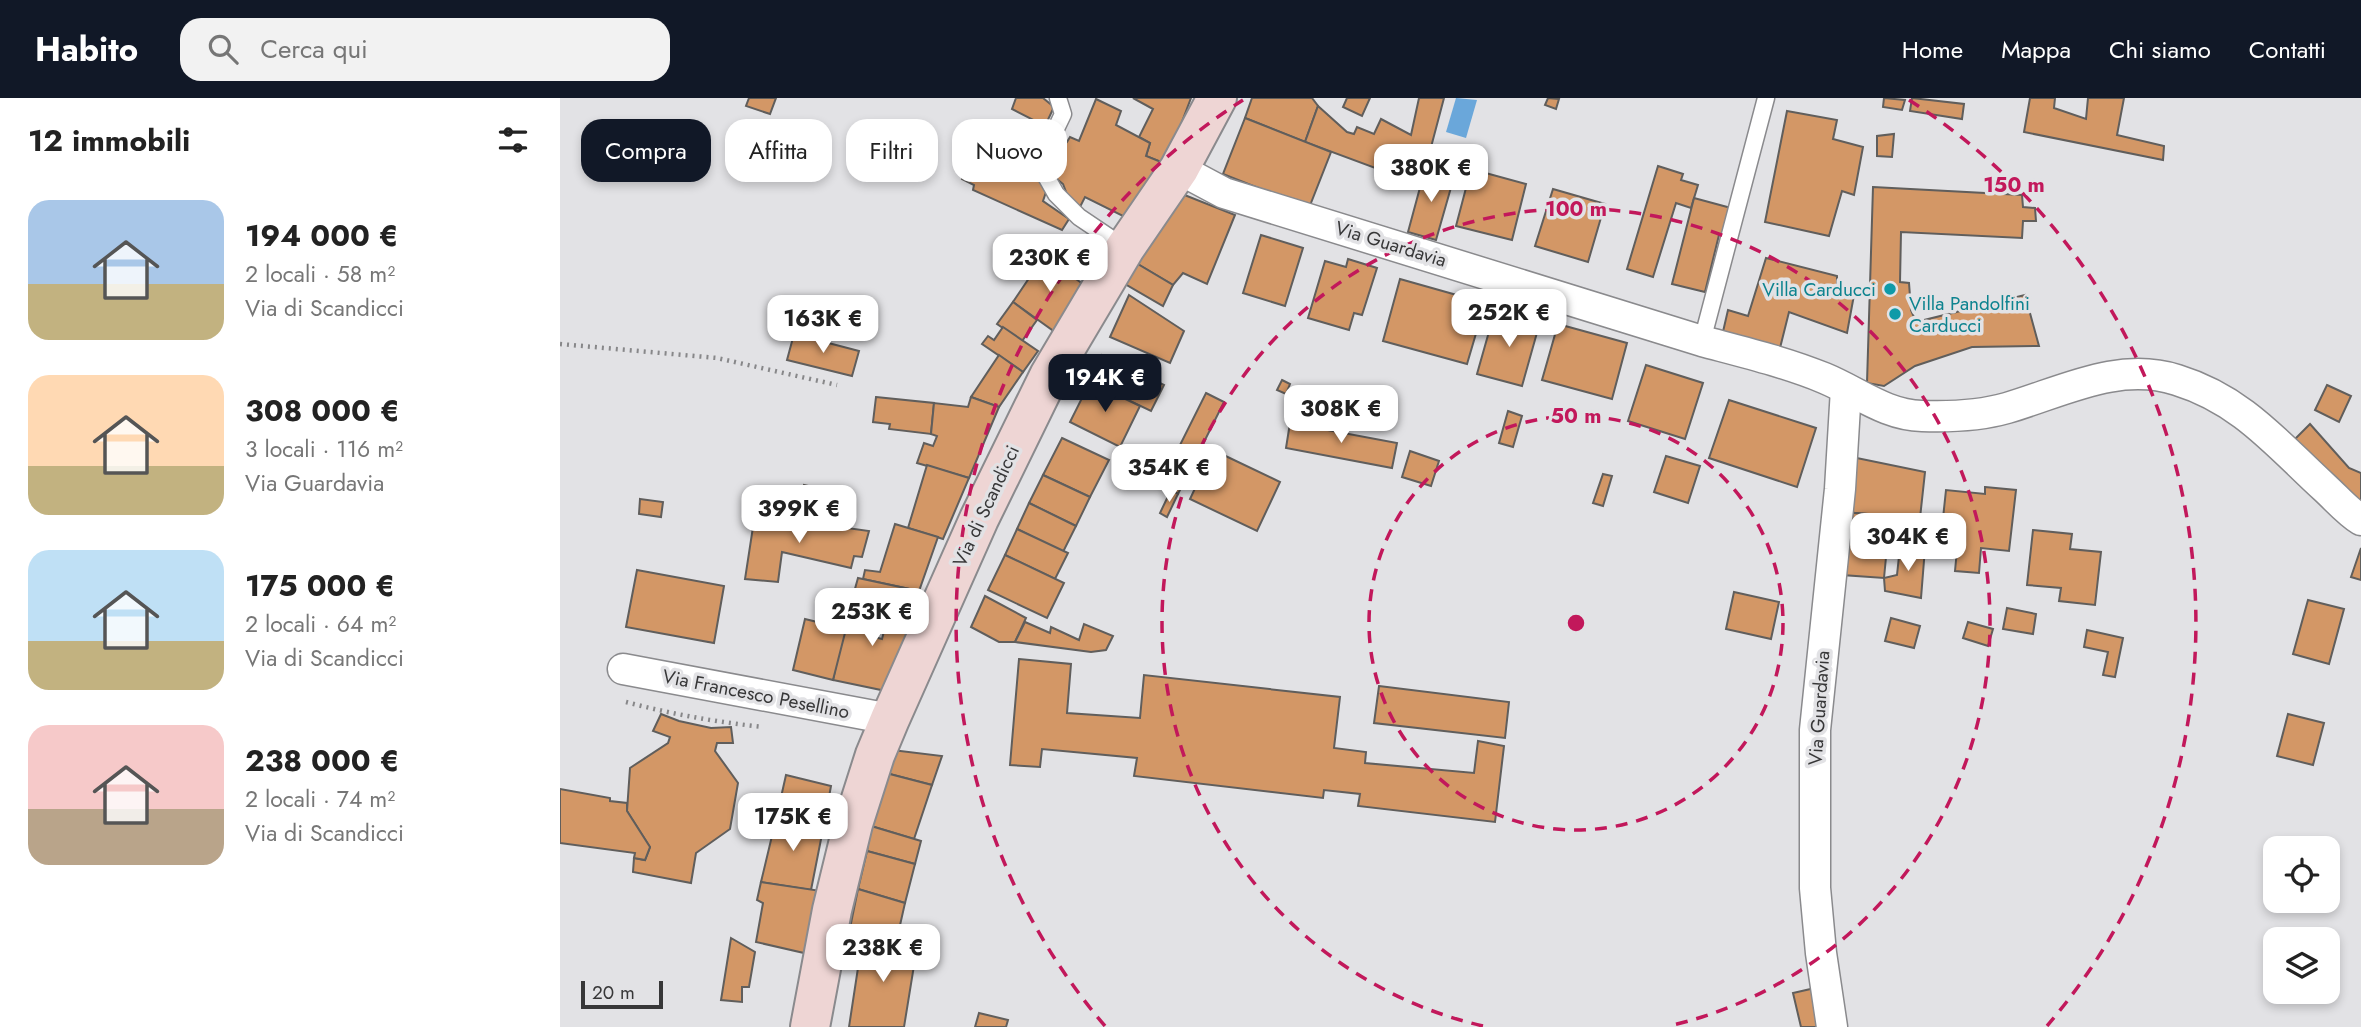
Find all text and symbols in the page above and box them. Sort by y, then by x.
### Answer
search box [180,18,670,81]
text: Habito [35,26,138,73]
icon: search [204,30,242,68]
text: Cerca qui [260,30,368,68]
text: Home [1902,32,1963,67]
text: Mappa [2001,32,2071,67]
text: Chi siamo [2109,32,2211,67]
text: Contatti [2249,32,2326,67]
text: 12 immobili [28,119,190,162]
chip: Compra [581,119,711,182]
chip: Affitta [725,119,832,182]
chip: Filtri [846,119,938,182]
chip: Nuovo [952,119,1067,182]
icon: filters [494,121,532,159]
pin: 380K € [1374,144,1488,204]
text: 380K € [1390,150,1472,184]
text: 150 m [1983,170,2045,200]
text: 100 m [1545,194,1607,224]
text: 194 000 € [245,214,399,257]
street label: Via Guardavia [1332,214,1450,274]
icon: home [84,228,168,312]
pin: 230K € [993,234,1107,294]
text: 230K € [1009,240,1091,274]
text: 2 locali · 58 m² [245,257,395,291]
place label: Villa Carducci [1762,276,1876,303]
marker: Villa Carducci [1882,281,1898,297]
pin: 252K € [1452,289,1566,349]
place label: Villa Pandolfini Carducci [1909,290,2030,339]
text: Via di Scandicci [245,291,404,325]
text: 252K € [1467,295,1551,329]
pin: 163K € [766,296,880,355]
text: 163K € [783,301,863,335]
marker: Villa Pandolfini Carducci [1887,306,1903,322]
pin: 194K € [1048,354,1162,414]
text: 194K € [1064,360,1146,394]
pin: 308K € [1284,386,1398,445]
text: 308 000 € [245,389,400,432]
text: 308K € [1300,391,1382,425]
text: 50 m [1551,401,1601,431]
icon: home [84,403,168,487]
text: 3 locali · 116 m² [245,432,403,466]
street label: Via di Scandicci [946,441,1026,571]
pin: 354K € [1112,444,1226,504]
text: 354K € [1127,450,1211,484]
text: Via Guardavia [245,466,384,500]
pin: 399K € [742,486,856,545]
text: 399K € [757,491,841,525]
pin: 304K € [1851,514,1965,573]
text: 304K € [1866,519,1950,553]
text: 175 000 € [245,564,395,607]
icon: home [84,578,168,662]
pin: 253K € [815,588,929,648]
text: 253K € [831,594,913,628]
text: 2 locali · 64 m² [245,607,396,641]
centre of rings [1564,611,1588,635]
text: Via di Scandicci [245,641,404,675]
street label: Via Guardavia [1802,650,1836,766]
street label: Via Francesco Pesellino [660,663,852,725]
text: 238 000 € [245,739,399,782]
icon: home [84,753,168,837]
text: 2 locali · 74 m² [245,782,395,816]
pin: 175K € [736,794,850,853]
text: 175K € [754,799,832,833]
text: Via di Scandicci [245,816,404,850]
map controls [2263,836,2340,1004]
button: locate [2263,836,2340,913]
pin: 238K € [826,924,940,984]
button: layers [2263,927,2340,1004]
text: 238K € [842,930,924,964]
scale bar [581,978,663,1010]
text: 20 m [592,979,635,1006]

